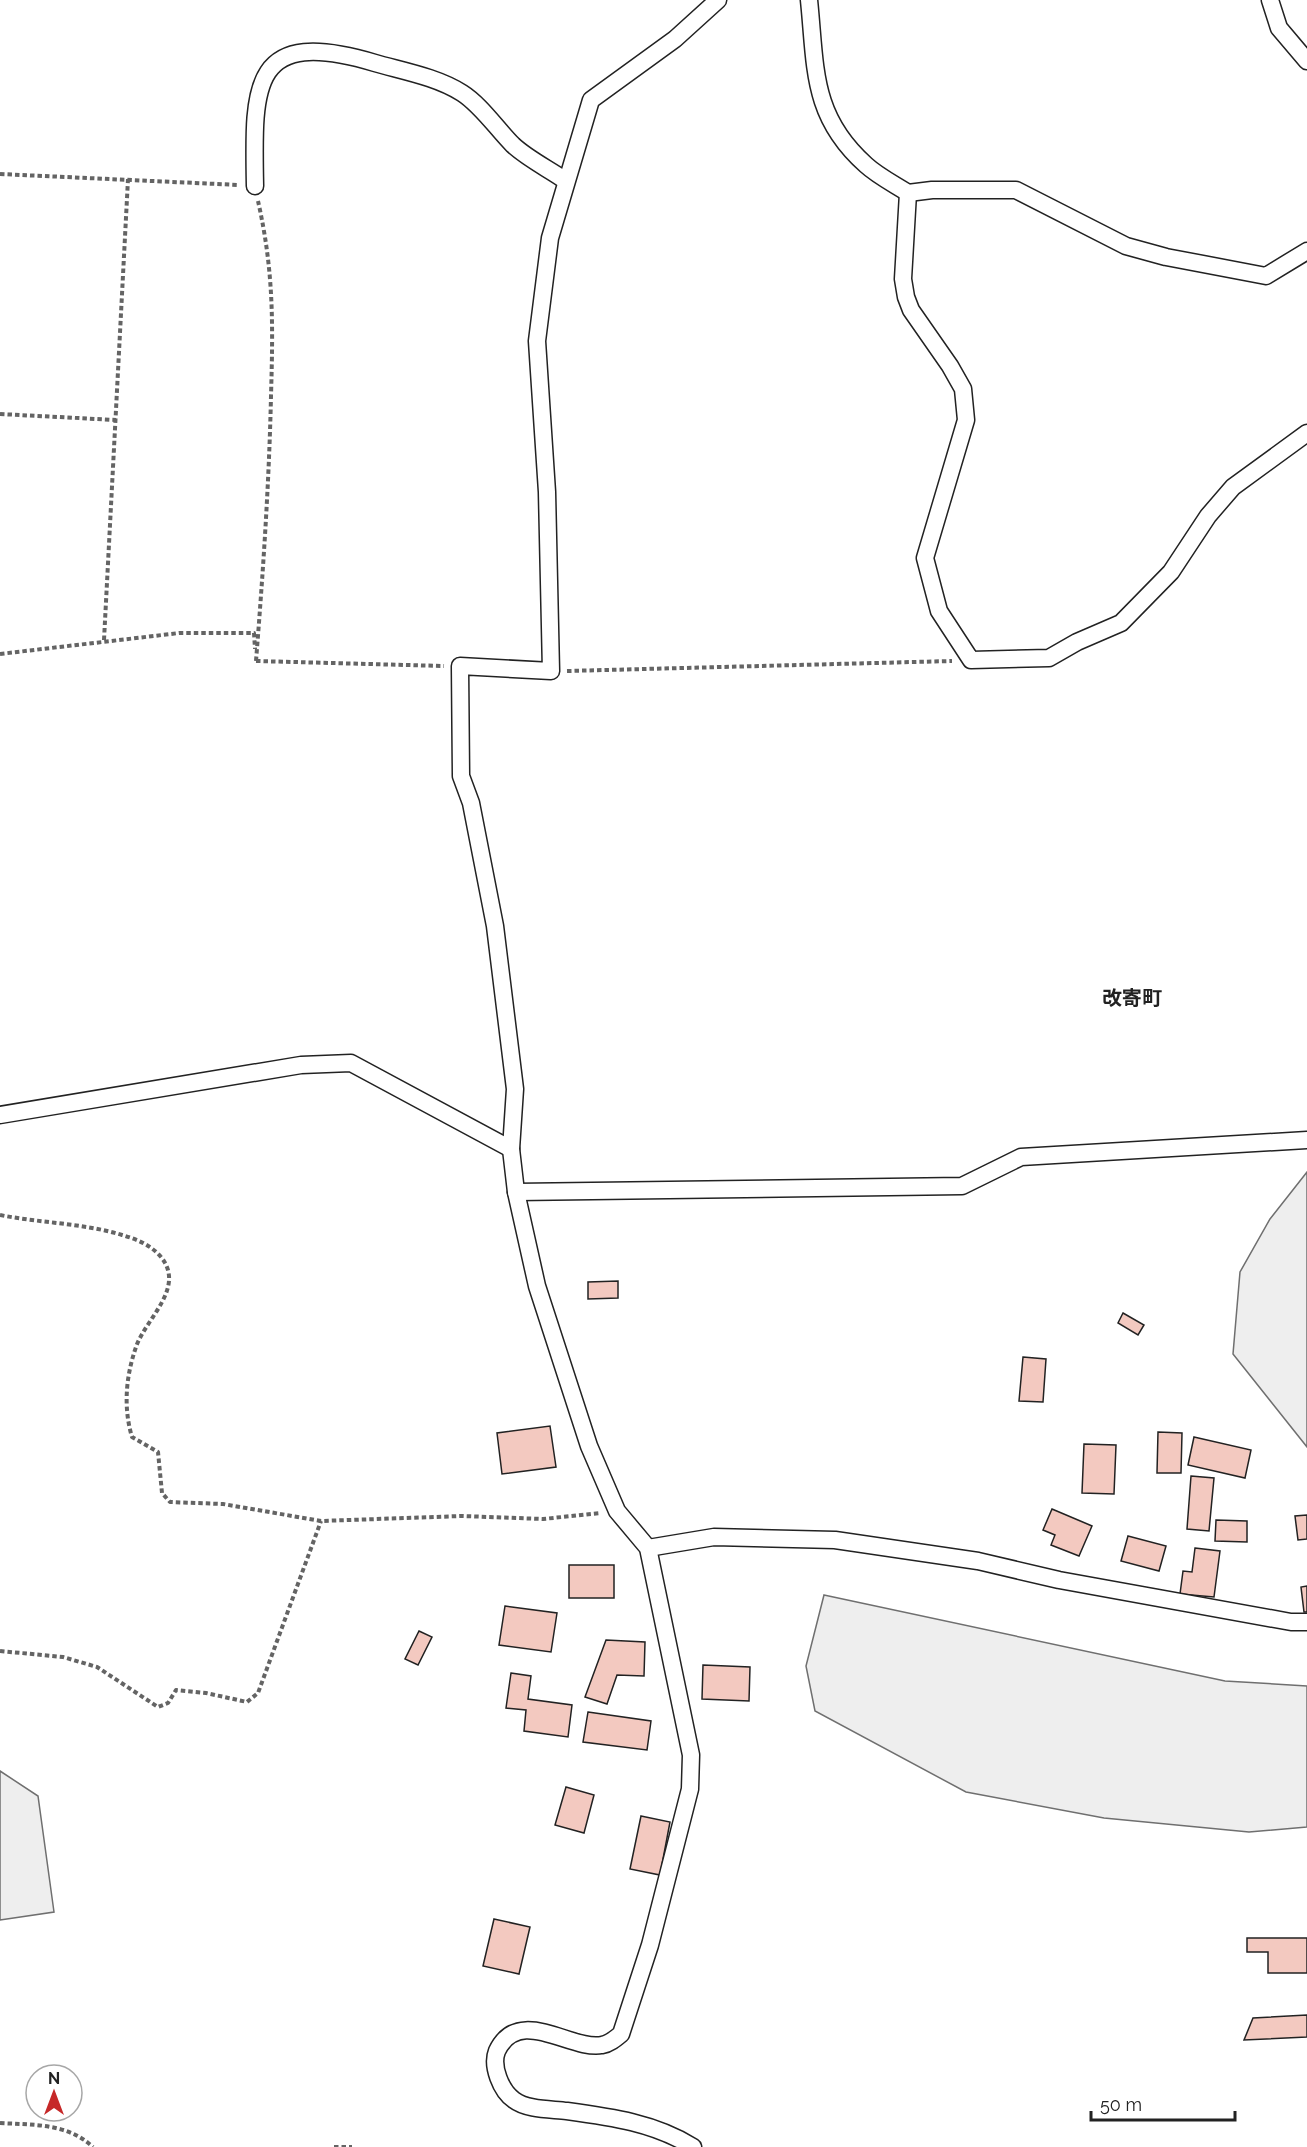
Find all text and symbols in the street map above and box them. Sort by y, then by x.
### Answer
district label: 改寄町 [1102,986,1162,1010]
north arrow [24,2063,84,2123]
text: N [48,2069,60,2088]
scale bar [1091,2084,1235,2122]
text: 50 m [1100,2094,1142,2115]

